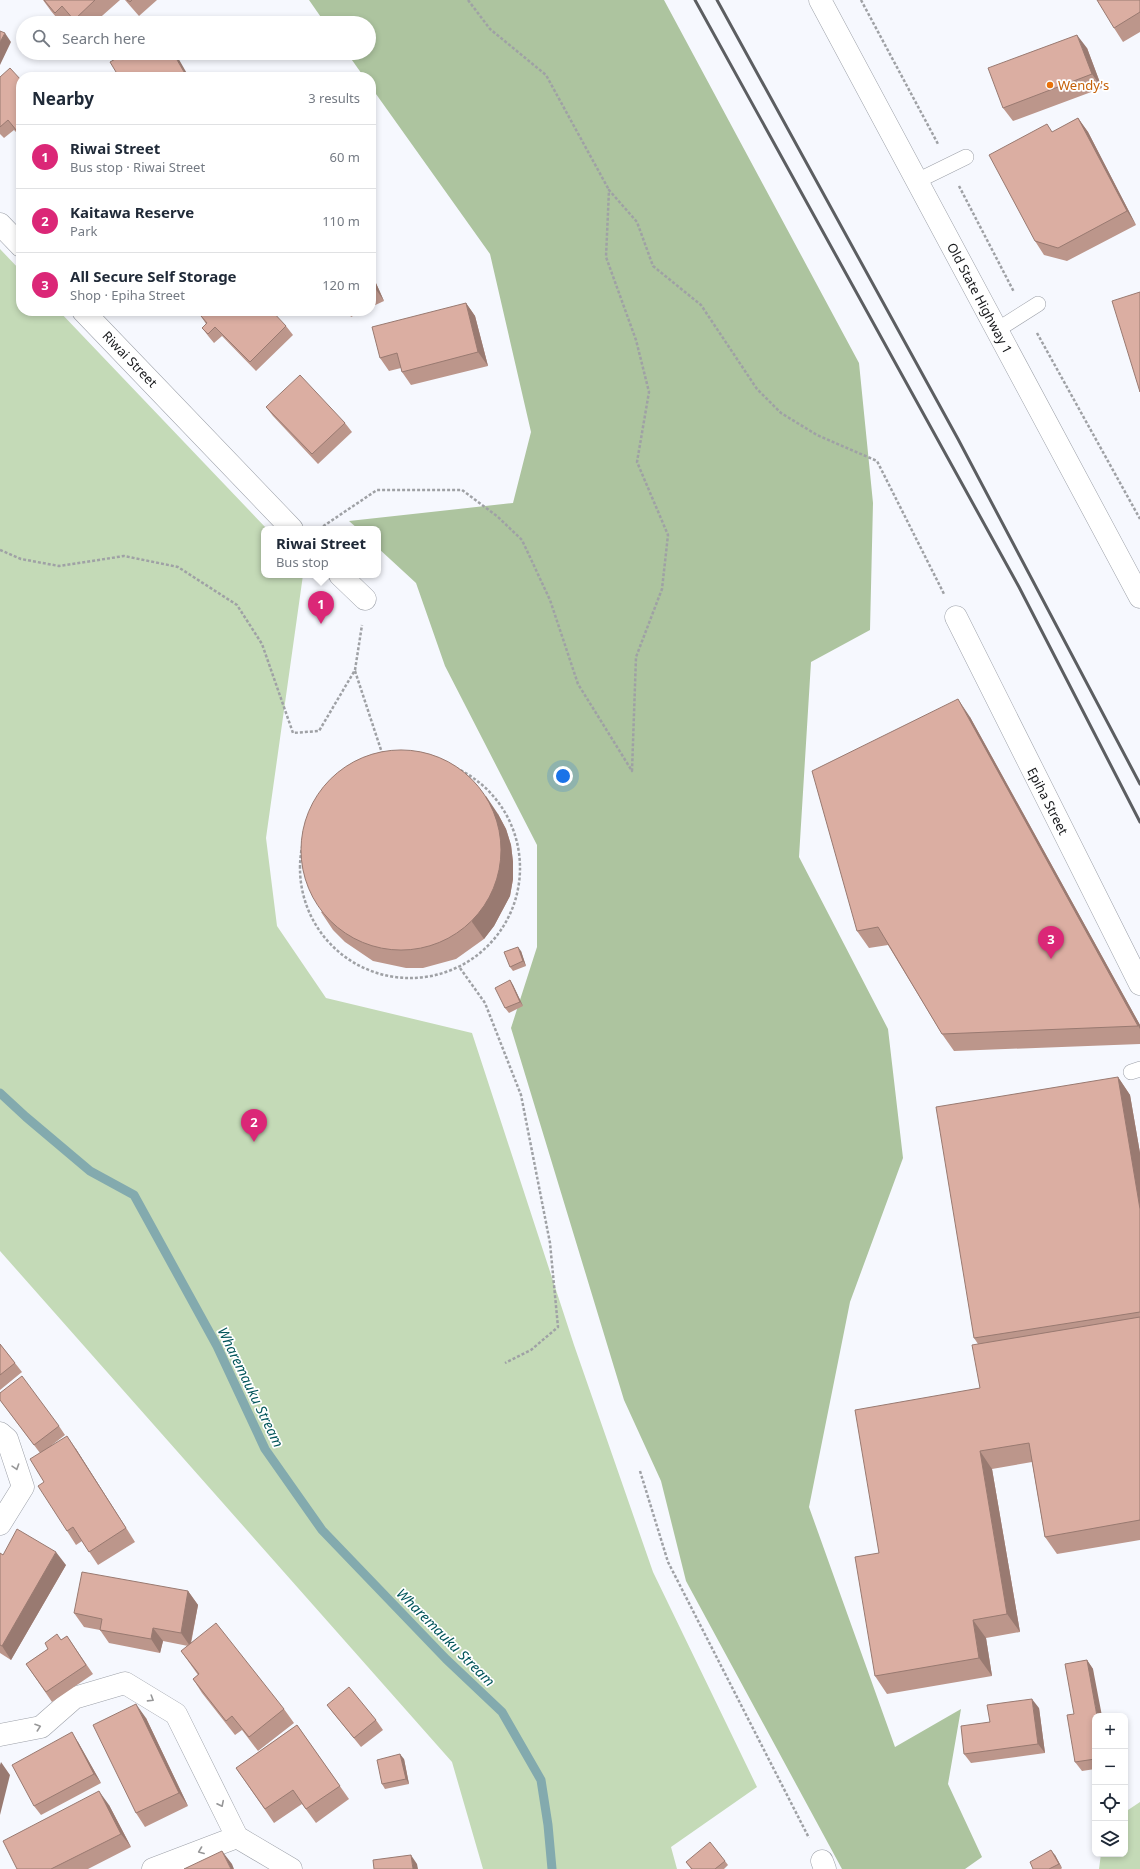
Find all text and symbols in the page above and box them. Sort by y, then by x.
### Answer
search box [16,16,376,60]
icon: search [30,27,52,49]
text: Search here [62,28,145,48]
place label: Wendy's [1058,76,1109,94]
marker: Wendy's [1045,80,1055,90]
text: Nearby [32,87,94,110]
text: 3 results [308,89,360,107]
text: Riwai Street [70,138,160,158]
text: 1 [41,148,49,166]
text: 60 m [330,148,360,166]
text: Bus stop · Riwai Street [70,158,205,176]
text: Kaitawa Reserve [70,202,194,222]
text: 2 [41,212,49,230]
text: 110 m [322,212,360,230]
text: Park [70,222,97,240]
street label: Old State Highway 1 [943,239,1017,357]
text: All Secure Self Storage [70,266,237,286]
text: 3 [41,276,49,294]
text: 120 m [322,276,360,294]
text: Shop · Epiha Street [70,286,185,304]
street label: Riwai Street [99,327,162,391]
popup [261,526,381,578]
text: Riwai Street [276,533,366,553]
text: Bus stop [276,553,329,571]
pin: 1 [308,591,334,624]
street label: Epiha Street [1023,764,1073,838]
your location [553,766,573,786]
pin: 3 [1038,926,1064,959]
pin: 2 [241,1109,267,1142]
water label: Wharemauku Stream [214,1324,288,1450]
one-way arrow [11,1464,20,1471]
water label: Wharemauku Stream [393,1584,499,1690]
one-way arrow [147,1694,154,1702]
map controls [1092,1713,1128,1857]
button: + [1092,1713,1128,1749]
one-way arrow [34,1724,41,1732]
button: − [1092,1749,1128,1785]
button: locate [1092,1785,1128,1821]
one-way arrow [216,1800,224,1808]
button: layers [1092,1821,1128,1857]
one-way arrow [197,1847,204,1855]

